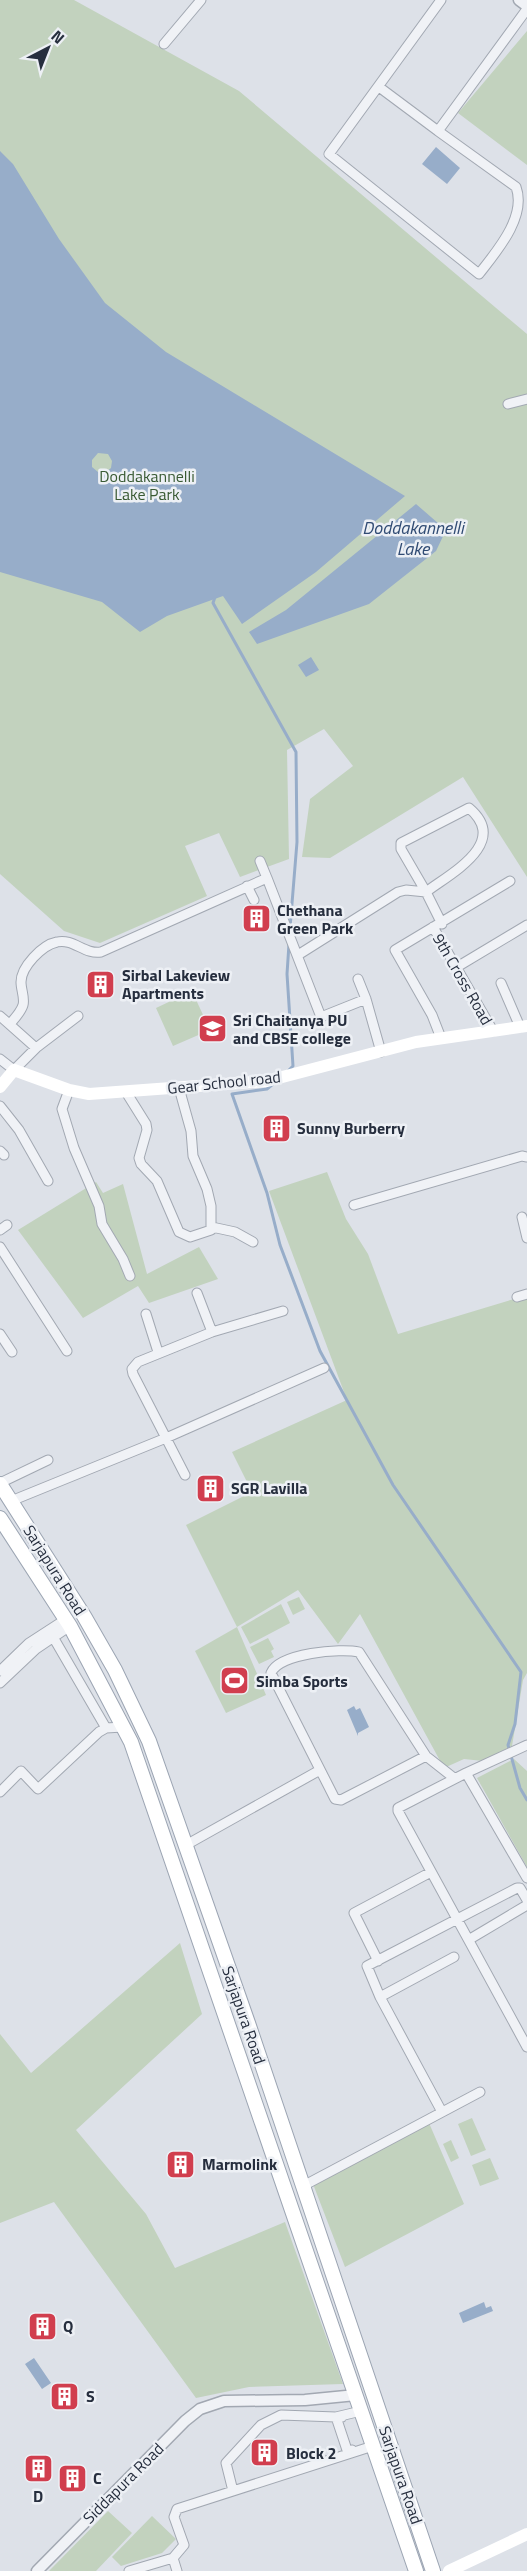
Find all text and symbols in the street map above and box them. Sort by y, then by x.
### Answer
north arrow [18,18,78,78]
text: N [46,24,70,49]
park label: Doddakannelli Lake Park [99,464,195,506]
water label: Doddakannelli Lake [362,514,466,562]
place label: Chethana Green Park [277,898,354,940]
building icon: Chethana Green Park [240,903,272,935]
street label: 9th Cross Road [427,929,499,1029]
place label: Sirbal Lakeview Apartments [122,963,230,1005]
building icon: Sirbal Lakeview Apartments [85,968,117,1000]
place label: Sri Chaitanya PU and CBSE college [233,1008,351,1050]
school or university icon: Sri Chaitanya PU and CBSE college [196,1013,228,1045]
street label: Gear School road [166,1064,282,1100]
building icon: Sunny Burberry [260,1112,292,1144]
place label: Sunny Burberry [297,1116,405,1140]
building icon: SGR Lavilla [194,1472,226,1504]
place label: SGR Lavilla [231,1476,307,1500]
street label: Sarjapura Road [18,1520,92,1620]
sports icon: Simba Sports [219,1665,251,1697]
place label: Simba Sports [256,1669,348,1693]
street label: Sarjapura Road [216,1963,272,2067]
building icon: Marmolink [165,2148,197,2180]
place label: Marmolink [202,2152,278,2176]
building icon: Q [26,2310,58,2342]
place label: Q [63,2314,73,2338]
building icon: S [49,2380,81,2412]
place label: S [86,2384,95,2408]
street label: Sarjapura Road [373,2423,429,2527]
street label: Siddapura Road [77,2437,169,2529]
building icon: Block 2 [249,2437,281,2469]
place label: Block 2 [286,2441,336,2465]
building icon: D [22,2452,54,2484]
building icon: C [56,2462,88,2494]
place label: C [93,2466,102,2490]
place label: D [33,2484,43,2508]

